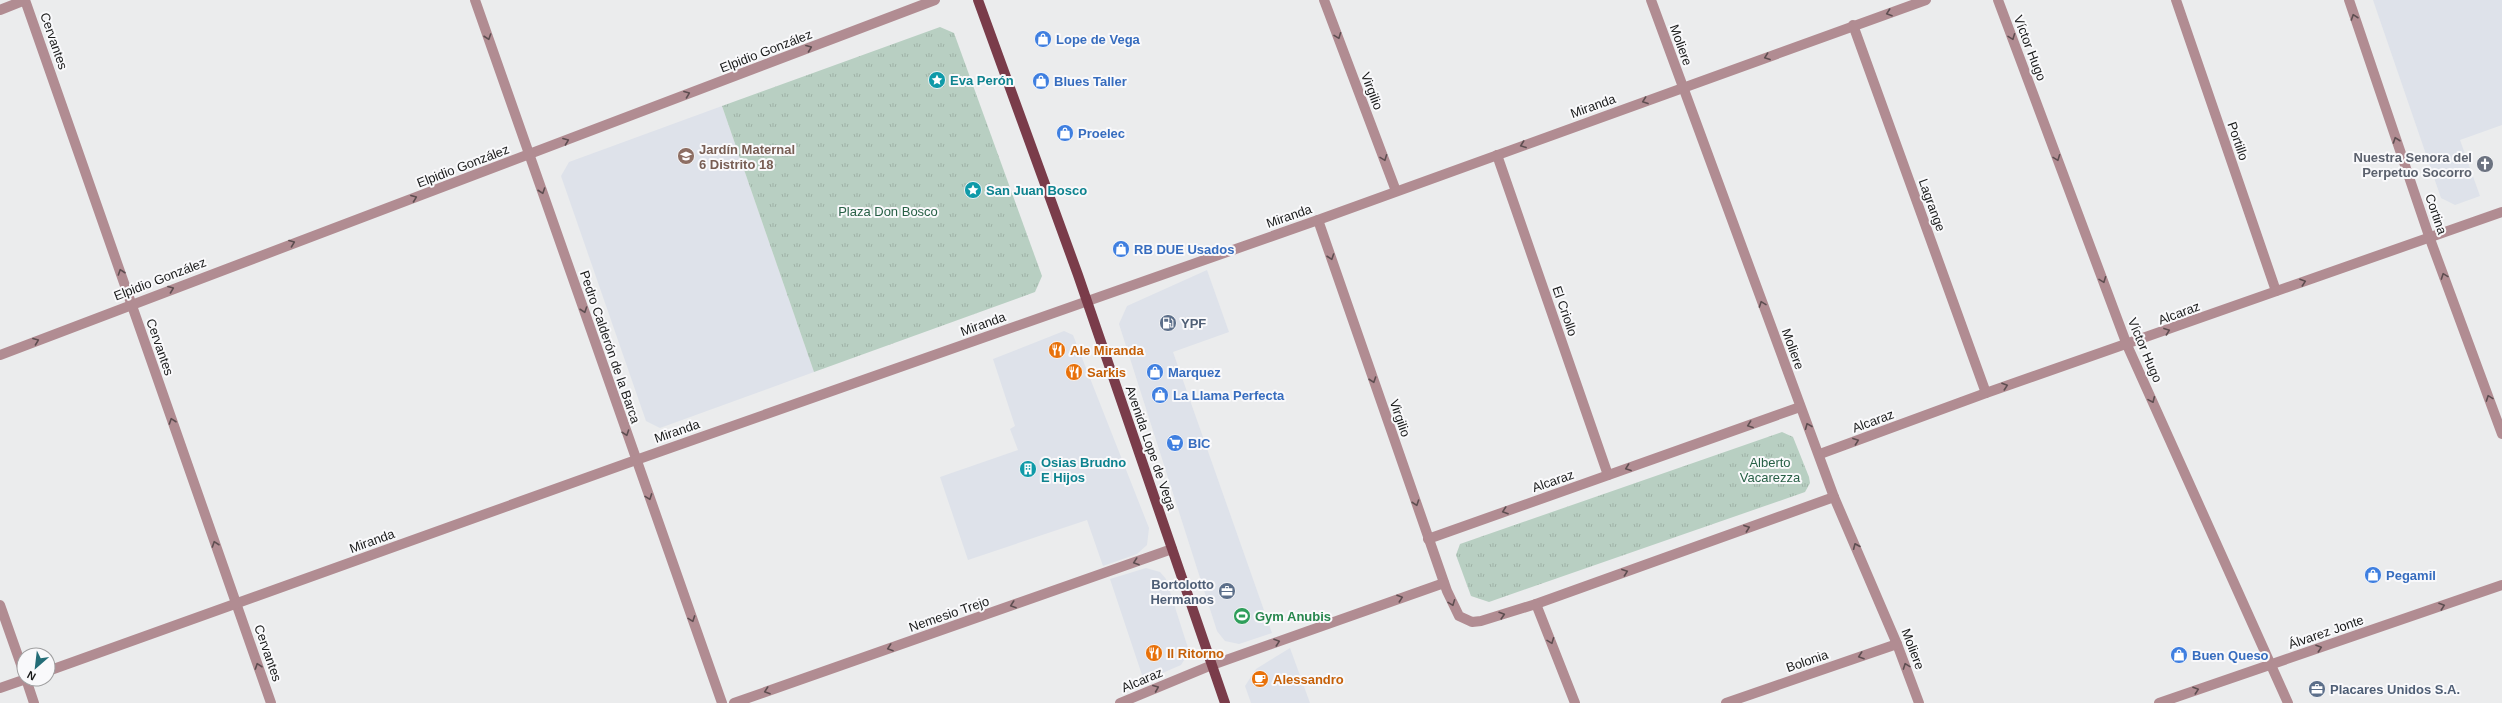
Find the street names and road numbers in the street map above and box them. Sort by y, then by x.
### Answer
street label: Cervantes [37,11,71,72]
street label: Víctor Hugo [2011,13,2049,83]
street label: Moliere [1667,22,1695,68]
street label: Elpidio González [718,27,814,75]
street label: Virgilio [1358,70,1386,112]
street label: Miranda [1568,91,1618,121]
street label: Portillo [2224,120,2252,162]
street label: Elpidio González [415,142,511,190]
street label: Lagrange [1916,177,1948,233]
street label: Cortina [2422,192,2450,237]
street label: Miranda [1264,201,1314,231]
street label: Elpidio González [112,255,208,303]
street label: Pedro Calderón de la Barca [577,269,643,426]
street label: El Criollo [1549,284,1581,338]
street label: Alcaraz [2156,299,2202,327]
street label: Miranda [958,309,1008,339]
street label: Víctor Hugo [2125,315,2165,385]
street label: Cervantes [143,317,177,378]
street label: Moliere [1779,326,1807,372]
street label: Avenida Lope de Vega [1123,384,1180,513]
street label: Virgilio [1387,397,1413,439]
street label: Alcaraz [1850,407,1896,435]
street label: Miranda [652,416,702,446]
street label: Alcaraz [1530,467,1576,495]
street label: Miranda [347,526,397,556]
street label: Nemesio Trejo [907,593,991,635]
street label: Álvarez Jonte [2286,612,2366,652]
street label: Cervantes [251,623,285,684]
street label: Moliere [1898,626,1928,672]
street label: Bolonia [1784,647,1831,675]
street label: Alcaraz [1119,665,1165,695]

